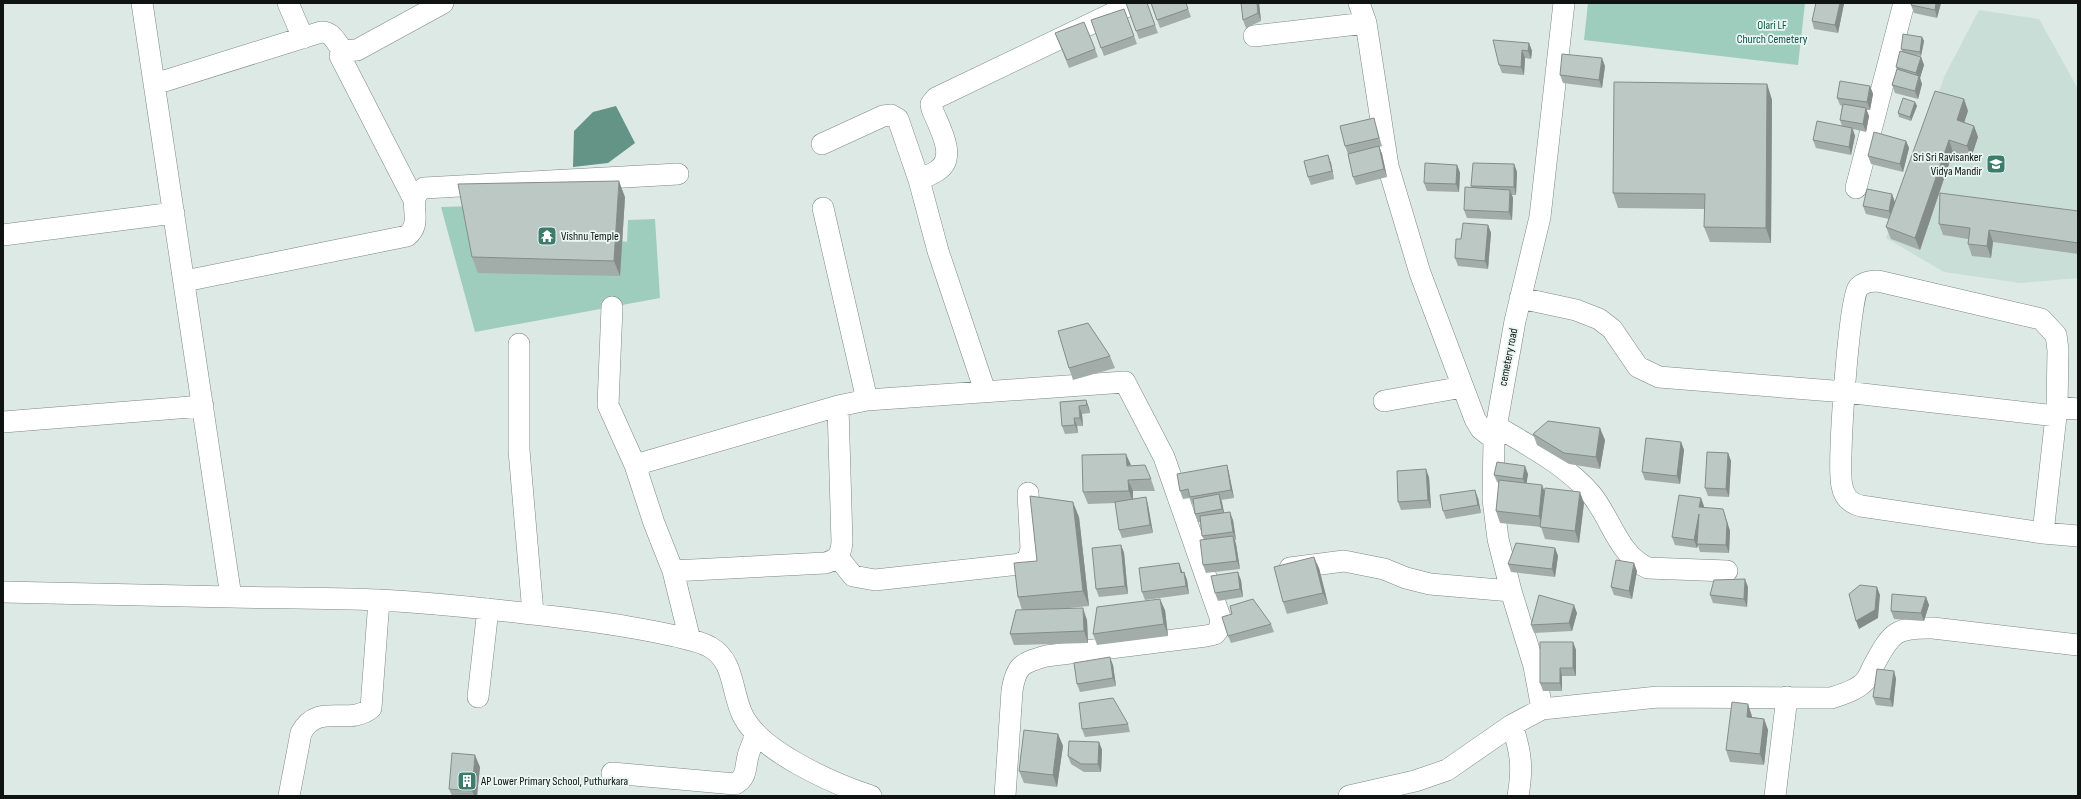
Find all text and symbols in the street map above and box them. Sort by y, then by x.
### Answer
park label: Olari LF Church Cemetery [1737,18,1808,47]
place label: Sri Sri Ravisanker Vidya Mandir [1913,150,1983,179]
school or university icon: Sri Sri Ravisanker Vidya Mandir [1985,153,2007,175]
temple icon: Vishnu Temple [536,225,558,247]
place label: Vishnu Temple [561,229,619,244]
street label: cemetery road [1496,327,1521,387]
building icon: AP Lower Primary School, Puthurkara [456,770,478,792]
place label: AP Lower Primary School, Puthurkara [480,774,629,789]

